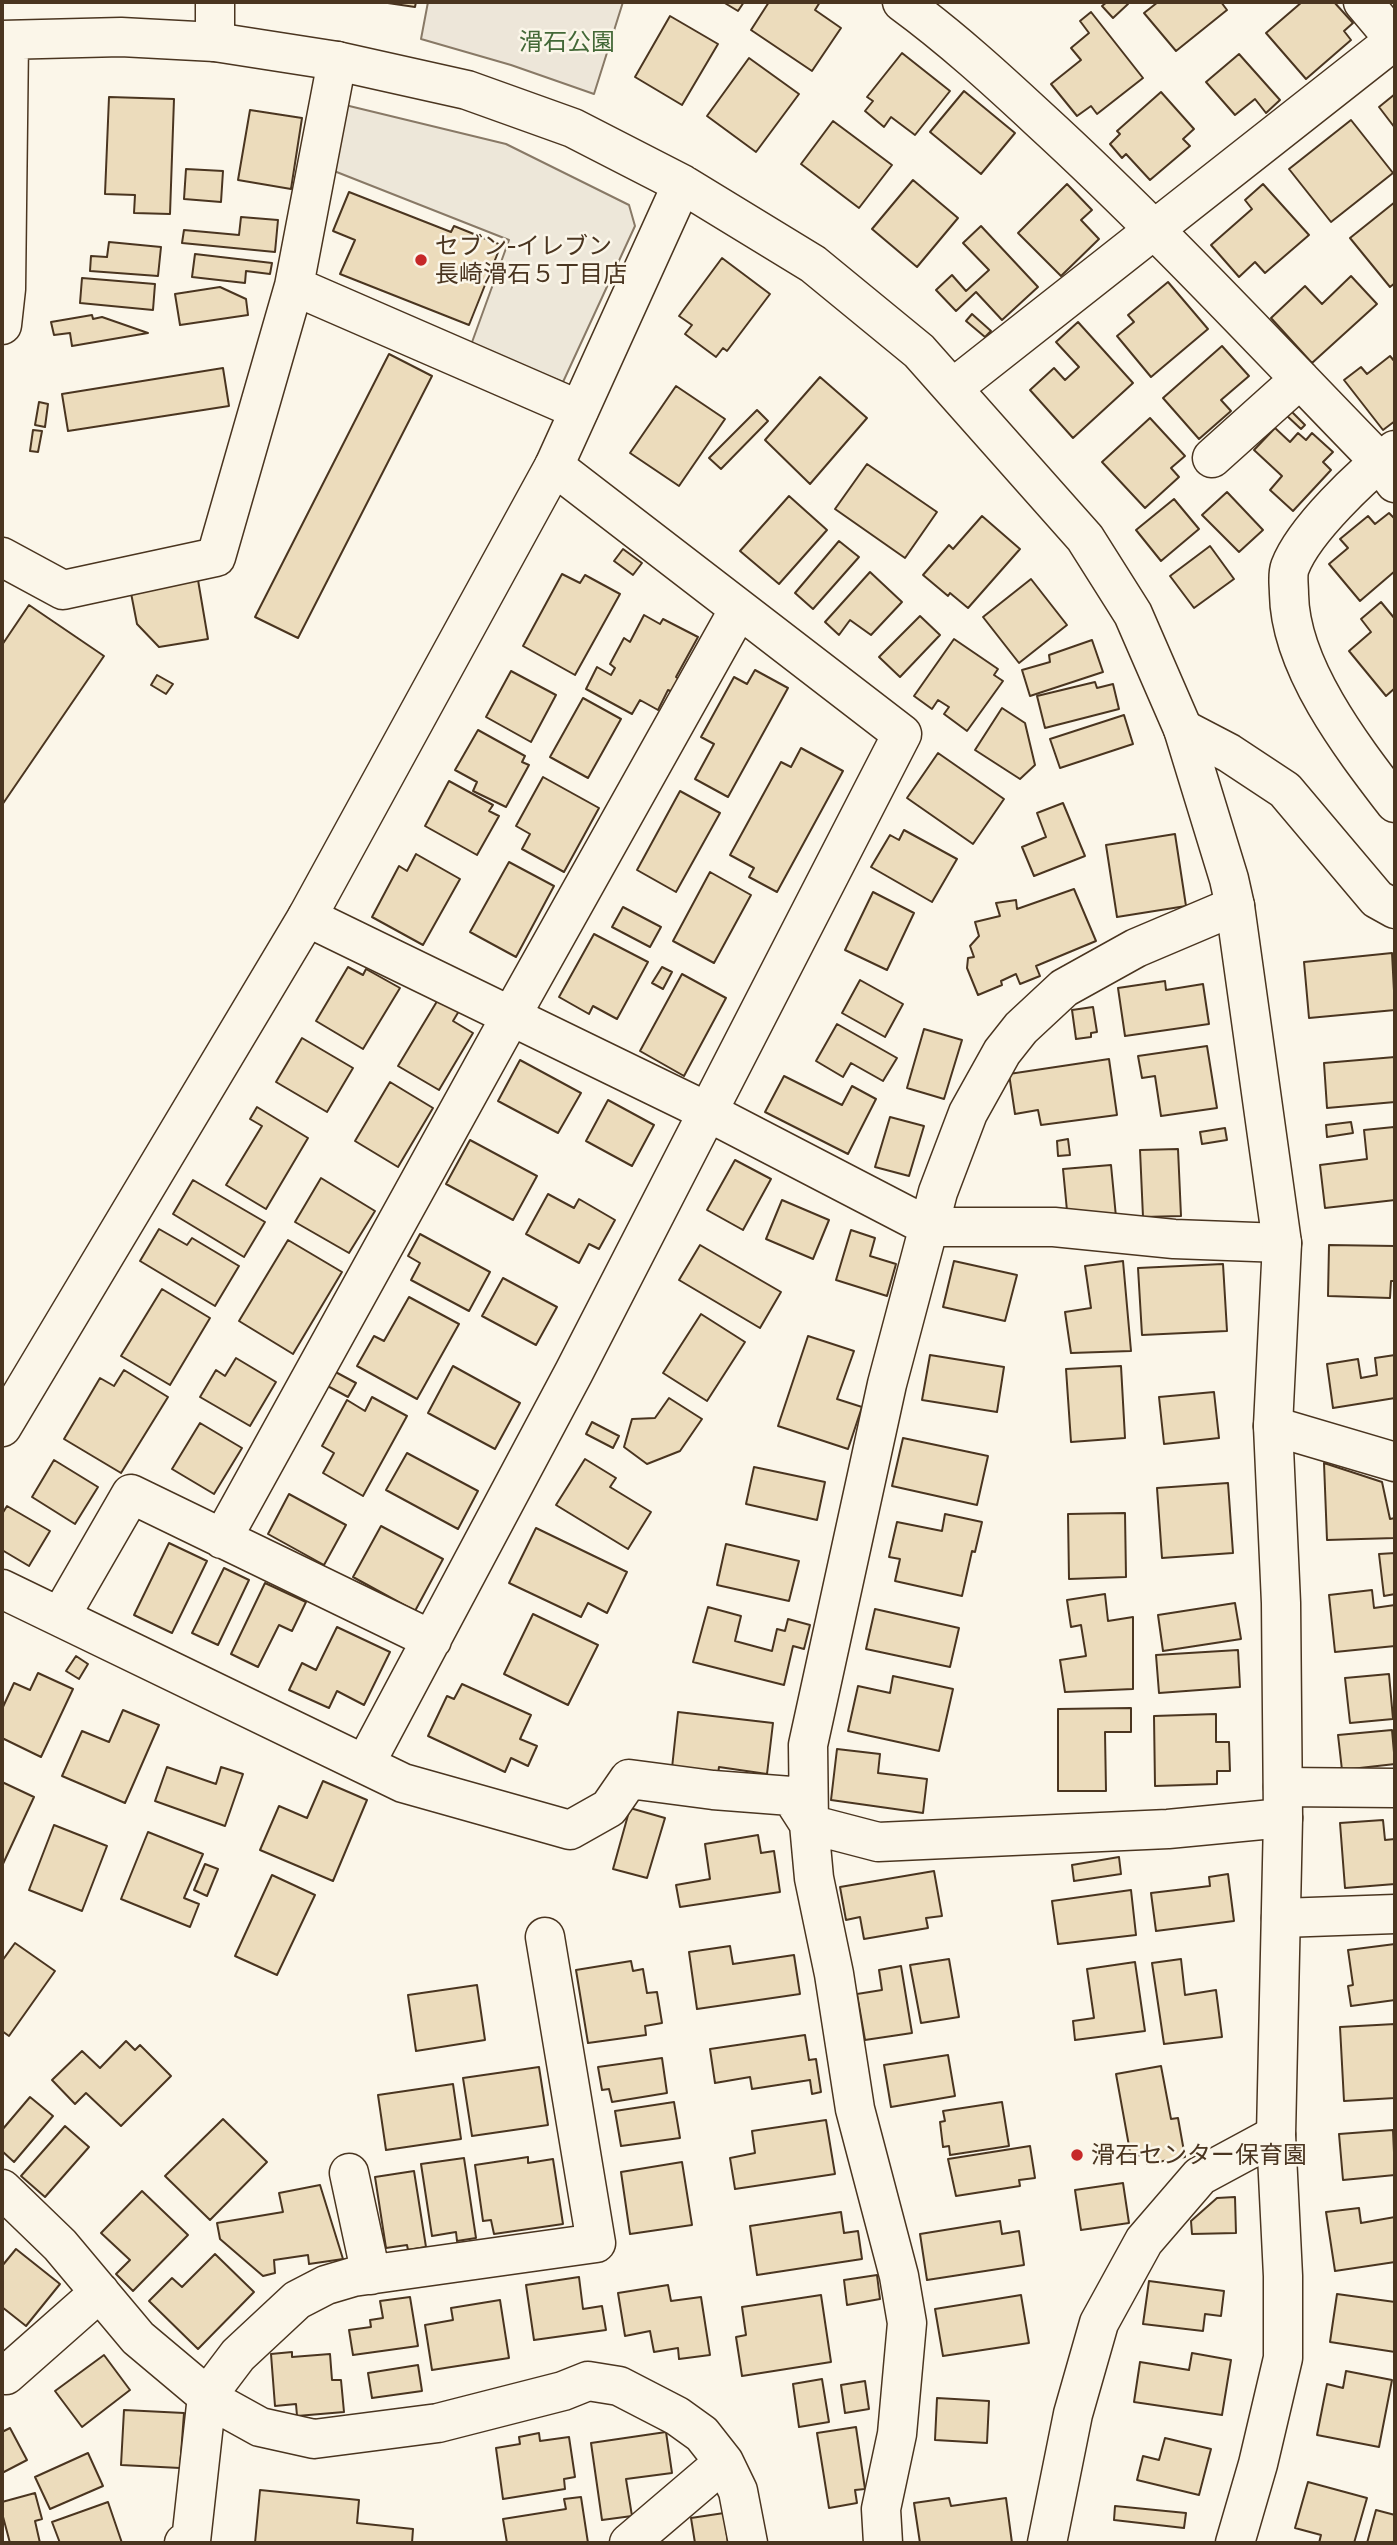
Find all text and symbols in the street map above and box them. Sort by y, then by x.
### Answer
park label: 滑石公園 [519,28,615,56]
place label: セブン-イレブン 長崎滑石５丁目店 [435,232,627,288]
marker: セブン-イレブン 長崎滑石５丁目店 [413,252,429,268]
place label: 滑石センター保育園 [1091,2141,1307,2169]
marker: 滑石センター保育園 [1069,2147,1085,2163]

